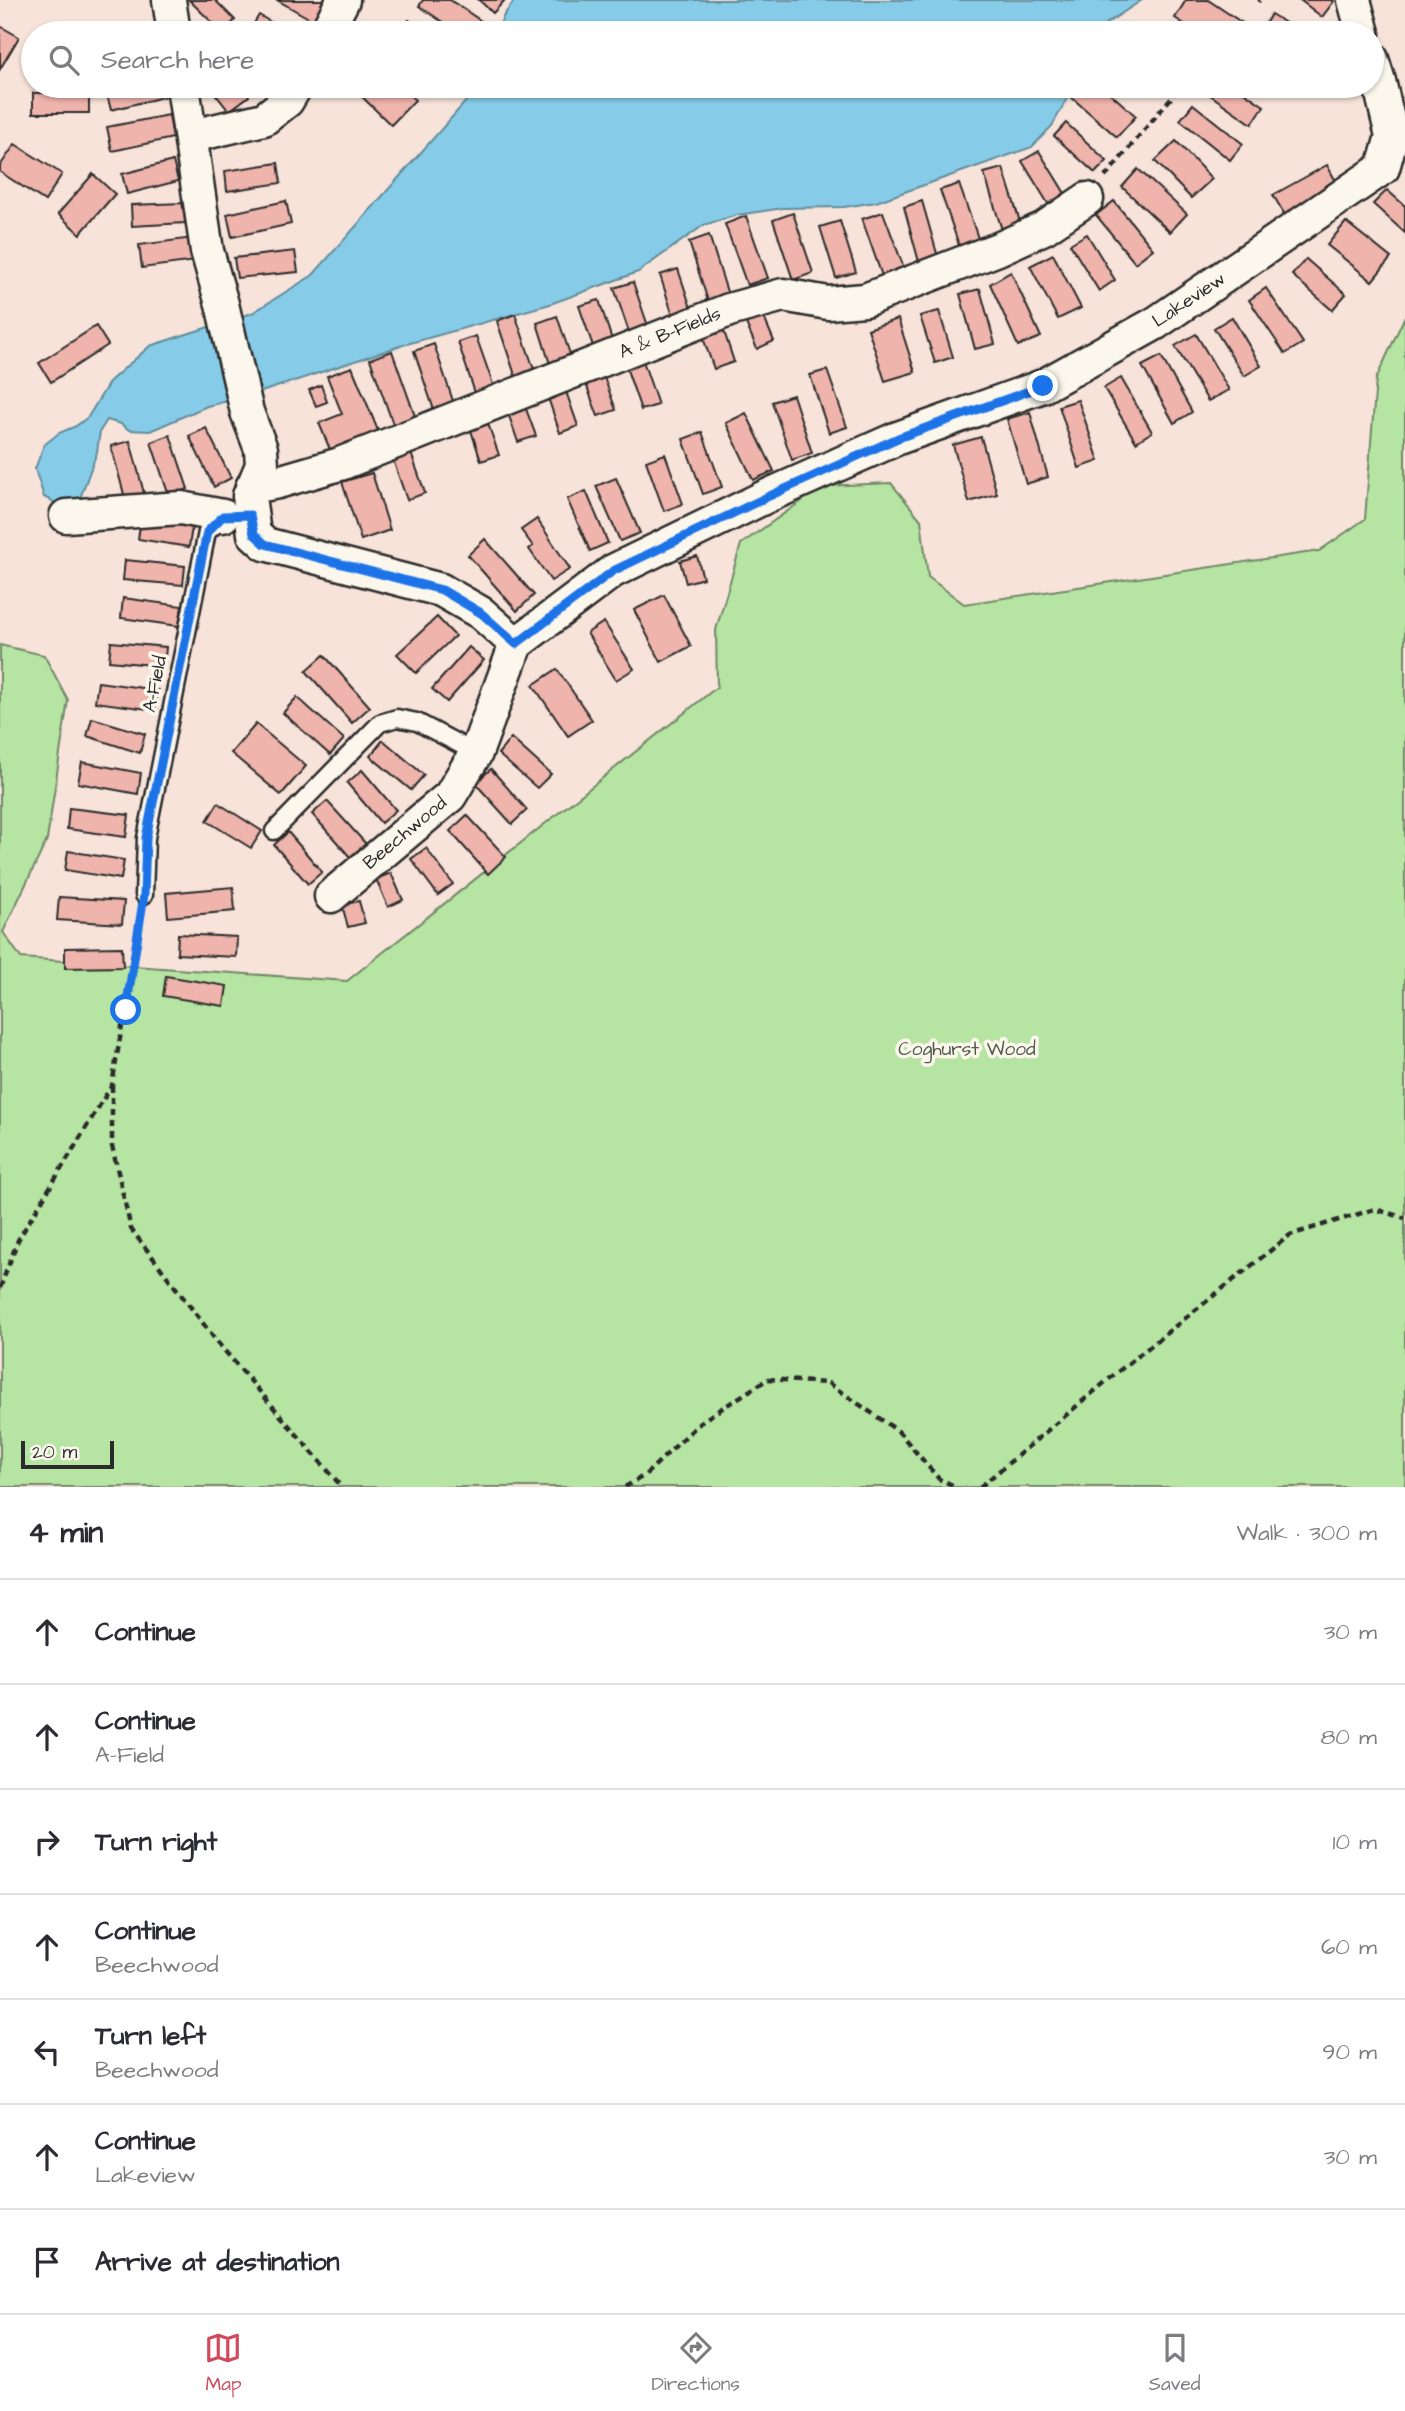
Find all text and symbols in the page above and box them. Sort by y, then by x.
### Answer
search box [21,21,1384,98]
icon: search [45,41,83,79]
text: Search here [101,42,254,78]
street label: Lakeview [1147,266,1231,334]
street label: A & B-Fields [615,300,725,366]
route end [1027,370,1058,401]
street label: A-Field [136,653,174,715]
street label: Beechwood [357,790,453,876]
route start [110,994,141,1025]
park label: Coghurst Wood [898,1036,1036,1064]
scale bar [21,1438,114,1470]
text: 20 m [32,1439,77,1466]
text: 4 min [28,1512,103,1554]
text: Walk · 300 m [1236,1517,1377,1549]
icon: ahead [28,1613,66,1651]
text: Continue [95,1614,196,1650]
text: 30 m [1324,1616,1377,1648]
text: Continue [95,1703,196,1739]
icon: ahead [28,1718,66,1756]
text: 80 m [1320,1721,1377,1753]
text: A-Field [95,1739,164,1771]
icon: right [28,1823,66,1861]
text: Turn right [95,1824,217,1860]
text: 10 m [1332,1826,1377,1858]
text: Continue [95,1913,196,1949]
icon: ahead [28,1928,66,1966]
text: 60 m [1321,1931,1377,1963]
text: Beechwood [95,1949,218,1981]
text: Turn left [95,2018,206,2054]
icon: left [28,2033,66,2071]
text: 90 m [1322,2036,1377,2068]
text: Beechwood [95,2054,218,2086]
text: Continue [95,2123,196,2159]
icon: ahead [28,2138,66,2176]
text: 30 m [1324,2141,1377,2173]
text: Lakeview [95,2159,196,2191]
icon: arrive [28,2243,66,2281]
text: Arrive at destination [95,2244,340,2280]
tab: Map [204,2329,242,2398]
tab: Directions [651,2329,740,2398]
tab: Saved [1149,2329,1200,2398]

